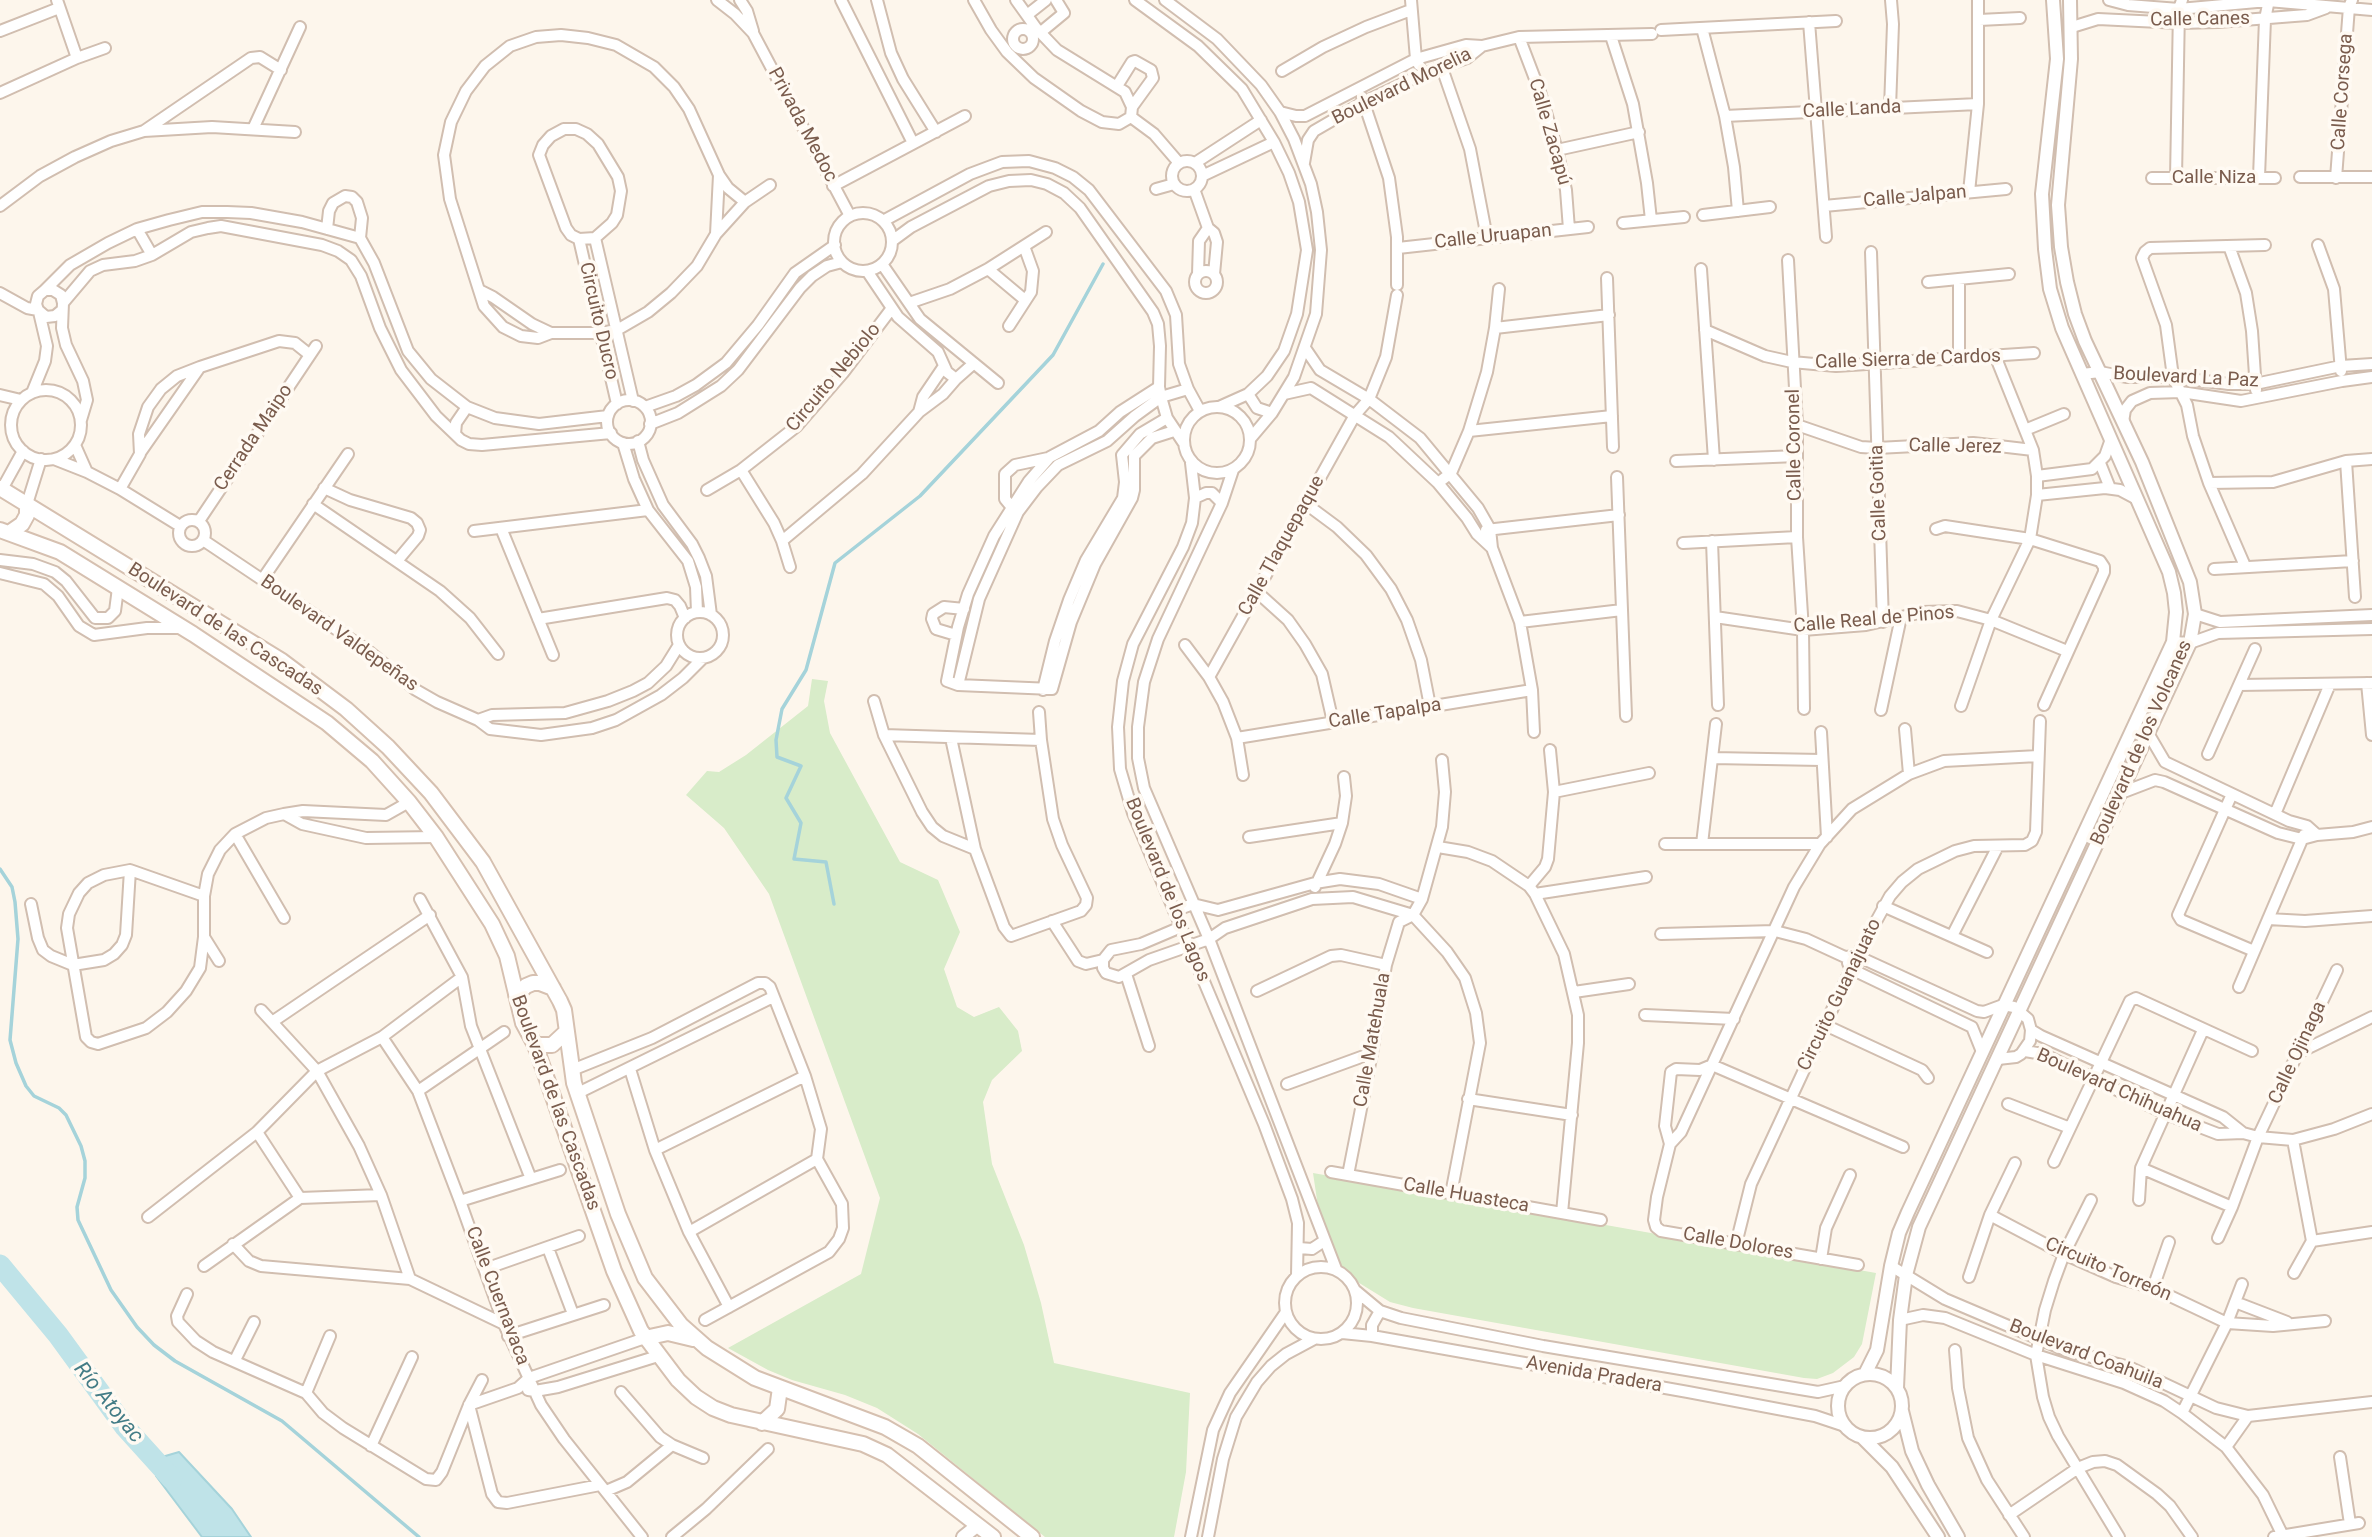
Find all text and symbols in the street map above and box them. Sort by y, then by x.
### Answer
street label: Calle Canes [2150,8,2250,32]
street label: Calle Corsega [2328,33,2358,151]
street label: Boulevard Morelia [1329,43,1475,131]
street label: Privada Medoc [762,64,842,186]
street label: Calle Zacapú [1523,76,1575,188]
street label: Calle Landa [1802,96,1902,124]
street label: Calle Niza [2172,167,2256,189]
street label: Calle Jalpan [1862,181,1968,213]
street label: Calle Uruapan [1433,220,1553,254]
street label: Circuito Ducro [573,260,623,382]
street label: Circuito Nebiolo [782,319,886,437]
street label: Calle Sierra de Cardos [1815,345,2001,375]
street label: Boulevard La Paz [2113,363,2259,393]
street label: Cerrada Maipo [210,380,298,496]
street label: Calle Coronel [1783,389,1807,501]
street label: Calle Jerez [1908,435,2002,459]
street label: Calle Goitia [1866,444,1892,542]
street label: Calle Tlaquepaque [1234,472,1330,620]
street label: Boulevard de las Cascadas [123,559,327,701]
street label: Boulevard Valdepeñas [256,571,422,697]
street label: Calle Real de Pinos [1793,602,1955,638]
street label: Boulevard de los Volcanes [2086,637,2198,849]
street label: Calle Tapalpa [1327,694,1443,734]
street label: Boulevard de los Lagos [1120,795,1214,985]
street label: Circuito Guanajuato [1793,915,1887,1075]
street label: Calle Matehuala [1350,971,1396,1109]
street label: Boulevard de las Cascadas [505,992,605,1214]
street label: Calle Ojinaga [2264,998,2332,1108]
street label: Boulevard Chihuahua [2033,1044,2205,1138]
street label: Calle Huasteca [1401,1174,1531,1218]
street label: Calle Dolores [1681,1223,1795,1265]
street label: Calle Cuernavaca [460,1224,534,1368]
street label: Circuito Torreón [2041,1233,2175,1307]
street label: Boulevard Coahuila [2006,1315,2166,1395]
street label: Avenida Pradera [1524,1352,1664,1398]
water label: Río Atoyac [68,1358,148,1448]

